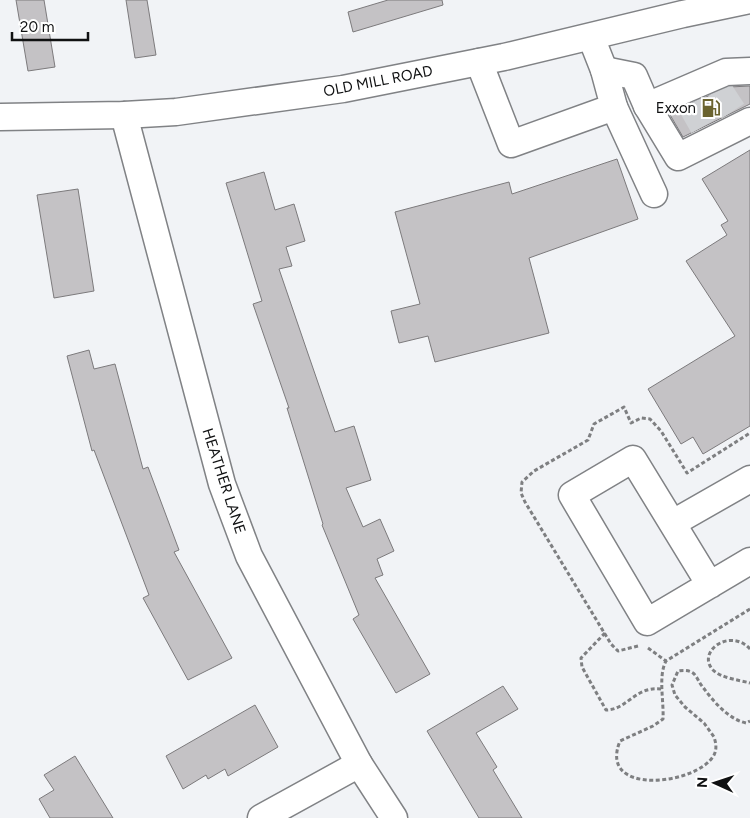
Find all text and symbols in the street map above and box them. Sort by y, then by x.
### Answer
scale bar [12,10,89,42]
text: 20 m [20,18,54,36]
street label: OLD MILL ROAD [322,62,434,100]
fuel station icon: Exxon [700,97,722,119]
place label: Exxon [656,99,696,117]
street label: HEATHER LANE [198,426,250,536]
north arrow [690,758,740,808]
text: N [694,776,711,788]

